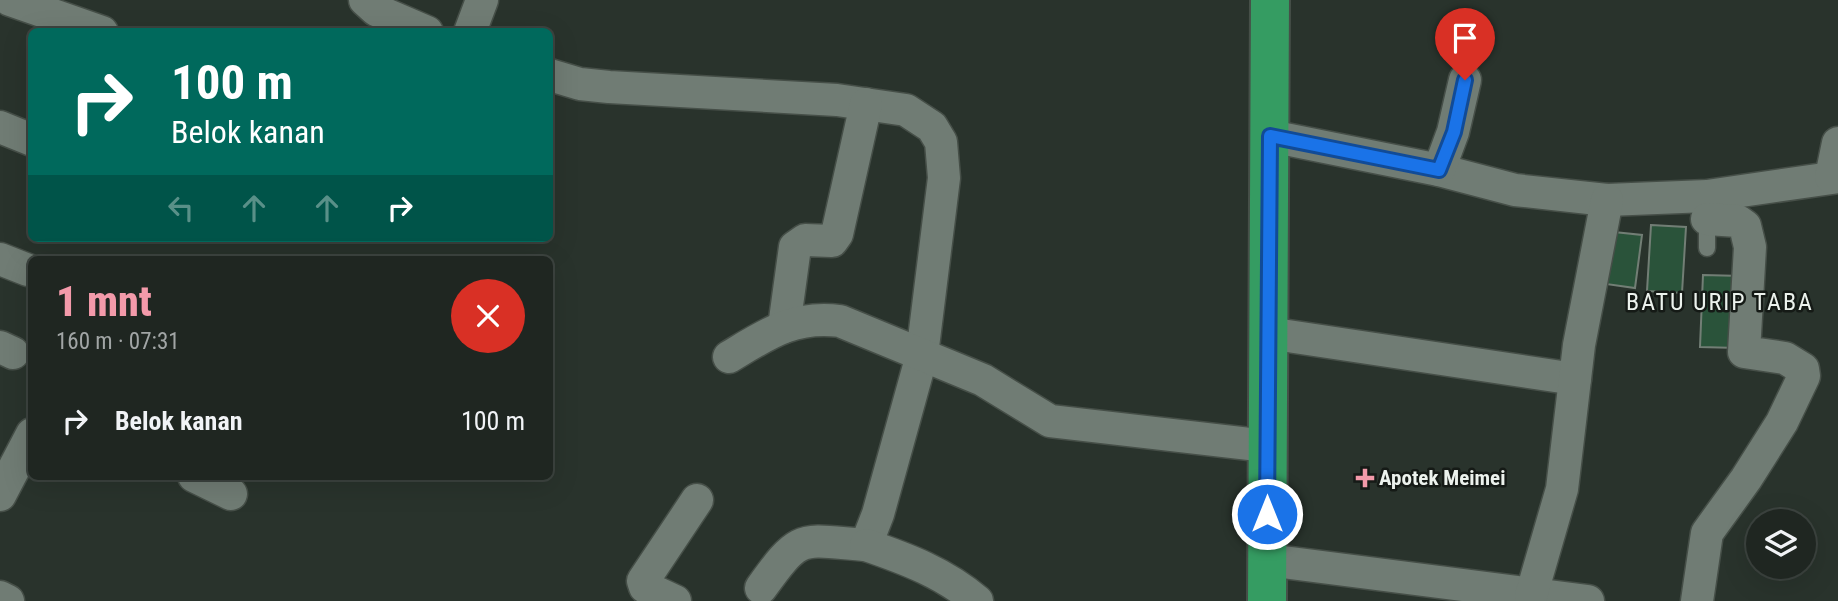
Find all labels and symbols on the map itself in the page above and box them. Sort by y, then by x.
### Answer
pin [1435,8,1495,80]
district label: BATU URIP TABA [1626,288,1814,316]
place label: Apotek Meimei [1379,466,1505,490]
marker: Apotek Meimei [1357,470,1373,486]
position arrow [1230,477,1304,551]

